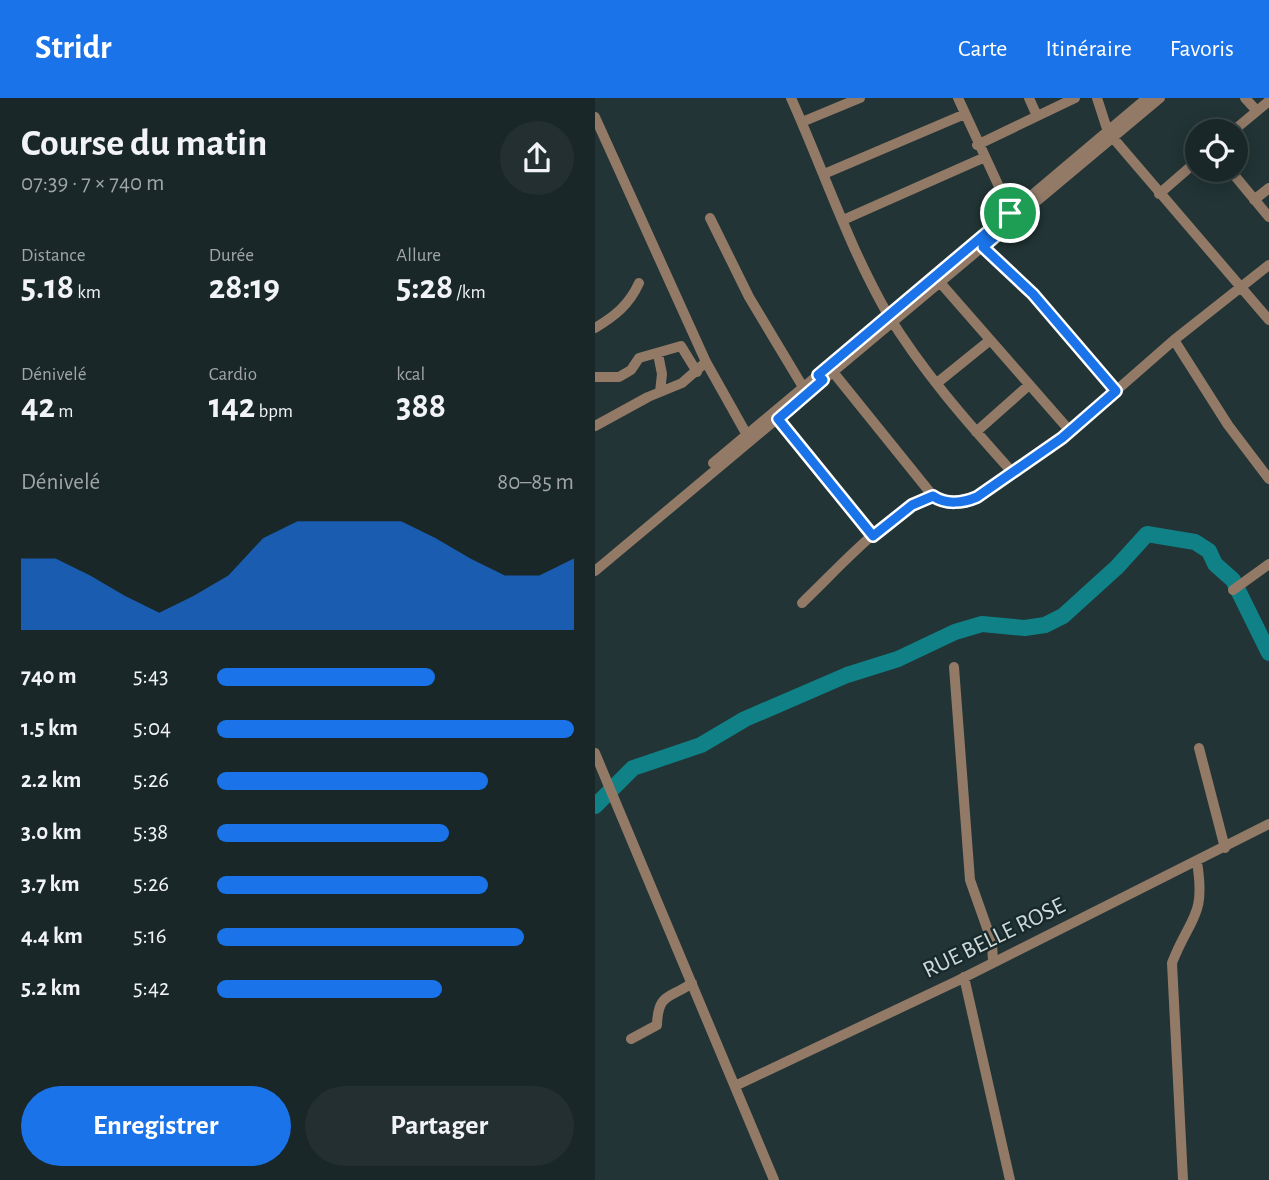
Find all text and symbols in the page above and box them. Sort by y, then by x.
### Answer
text: Stridr [35,32,112,65]
text: Carte [958,37,1007,61]
text: Itinéraire [1045,37,1132,61]
text: Favoris [1170,37,1234,61]
map controls [1185,119,1248,182]
button: locate [1185,119,1248,182]
button: share [500,121,574,195]
text: Course du matin [21,125,267,163]
text: 07:39 · 7 × 740 m [21,172,164,195]
pin [980,183,1040,243]
icon: arrive [991,194,1029,232]
text: Distance [21,246,85,265]
text: Durée [209,246,254,265]
text: Allure [396,246,441,265]
text: 5.18 [21,270,74,305]
text: 28:19 [209,270,280,305]
text: 5:28 [396,270,453,305]
text: km [74,283,101,302]
text: /km [453,283,486,302]
text: Dénivelé [21,365,86,384]
text: Cardio [209,365,257,384]
text: kcal [396,365,425,384]
text: 42 [21,389,55,424]
text: 142 [209,389,255,424]
text: 388 [396,389,446,424]
text: m [55,402,73,421]
text: bpm [255,402,293,421]
text: Dénivelé [21,471,100,494]
text: 80–85 m [497,471,574,494]
text: 740 m [21,665,77,688]
text: 5:43 [133,665,168,688]
text: 1.5 km [21,717,78,740]
text: 5:04 [133,717,171,740]
text: 2.2 km [21,769,81,792]
text: 5:26 [133,769,169,792]
text: 3.0 km [21,821,82,844]
text: 5:38 [133,821,168,844]
text: 3.7 km [21,873,80,896]
text: 5:26 [133,873,169,896]
street label: RUE BELLE ROSE [919,893,1069,983]
text: 4.4 km [21,925,83,948]
text: 5:16 [133,925,167,948]
text: 5.2 km [21,977,80,1000]
text: 5:42 [133,977,169,1000]
button: Enregistrer [21,1086,291,1166]
button: Partager [305,1086,574,1166]

